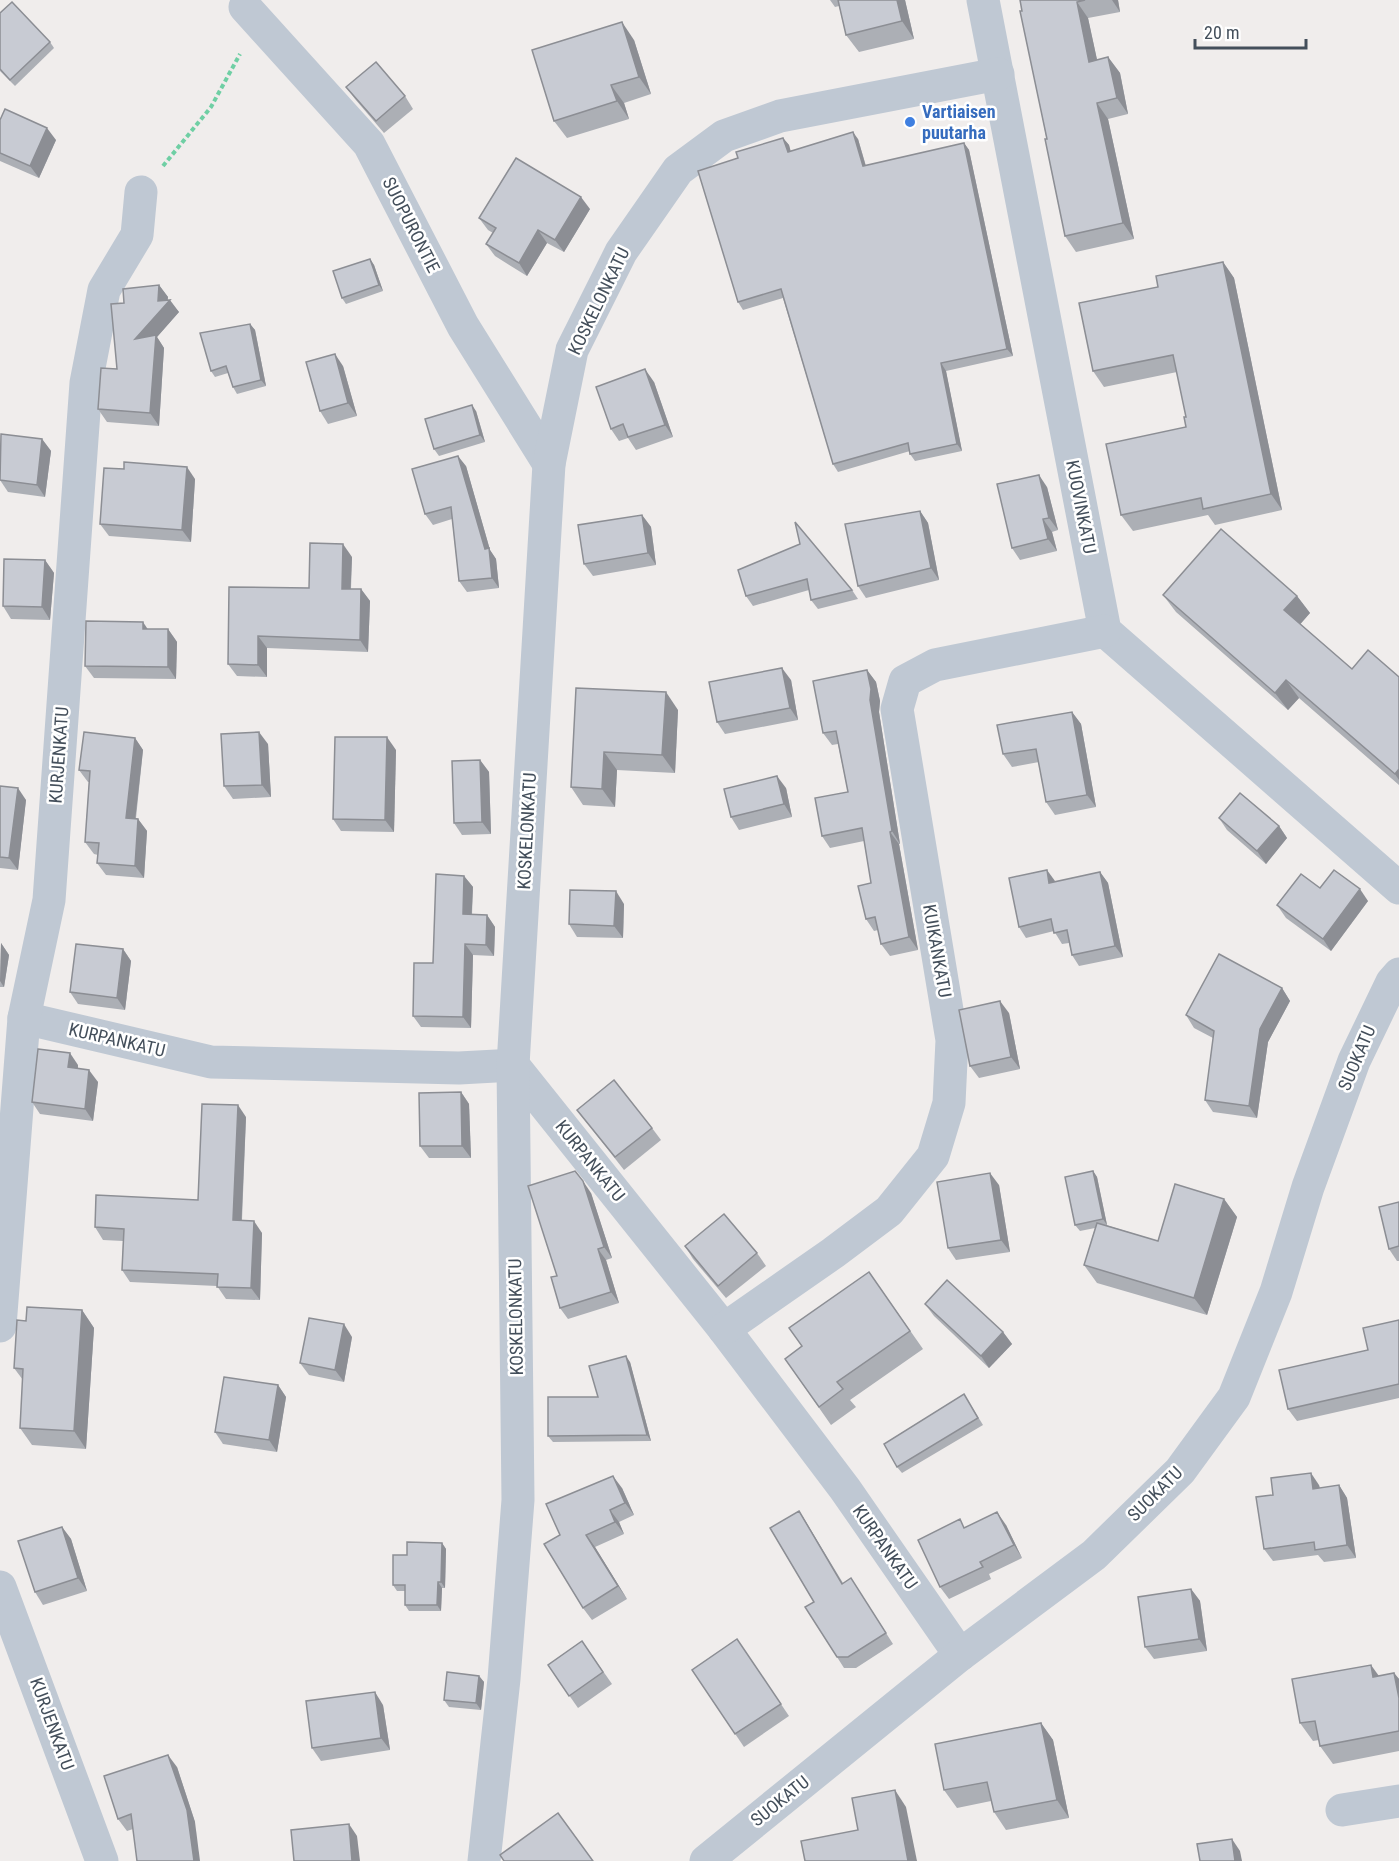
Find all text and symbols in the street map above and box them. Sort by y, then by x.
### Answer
scale bar [1195,12,1306,50]
text: 20 m [1204,22,1239,43]
place label: Vartiaisen puutarha [922,101,996,143]
marker: Vartiaisen puutarha [903,115,917,129]
street label: SUOPURONTIE [378,173,445,276]
street label: KOSKELONKATU [563,244,634,358]
street label: KUOVINKATU [1062,458,1101,555]
street label: KURJENKATU [45,706,72,804]
street label: KOSKELONKATU [513,772,540,890]
street label: KUIKANKATU [919,903,956,999]
street label: KURPANKATU [67,1018,167,1061]
street label: SUOKATU [1333,1022,1380,1094]
street label: KURPANKATU [551,1116,629,1206]
street label: KOSKELONKATU [504,1258,527,1376]
street label: SUOKATU [1123,1462,1186,1525]
street label: KURPANKATU [849,1500,922,1593]
street label: KURJENKATU [26,1675,79,1773]
street label: SUOKATU [746,1771,813,1830]

